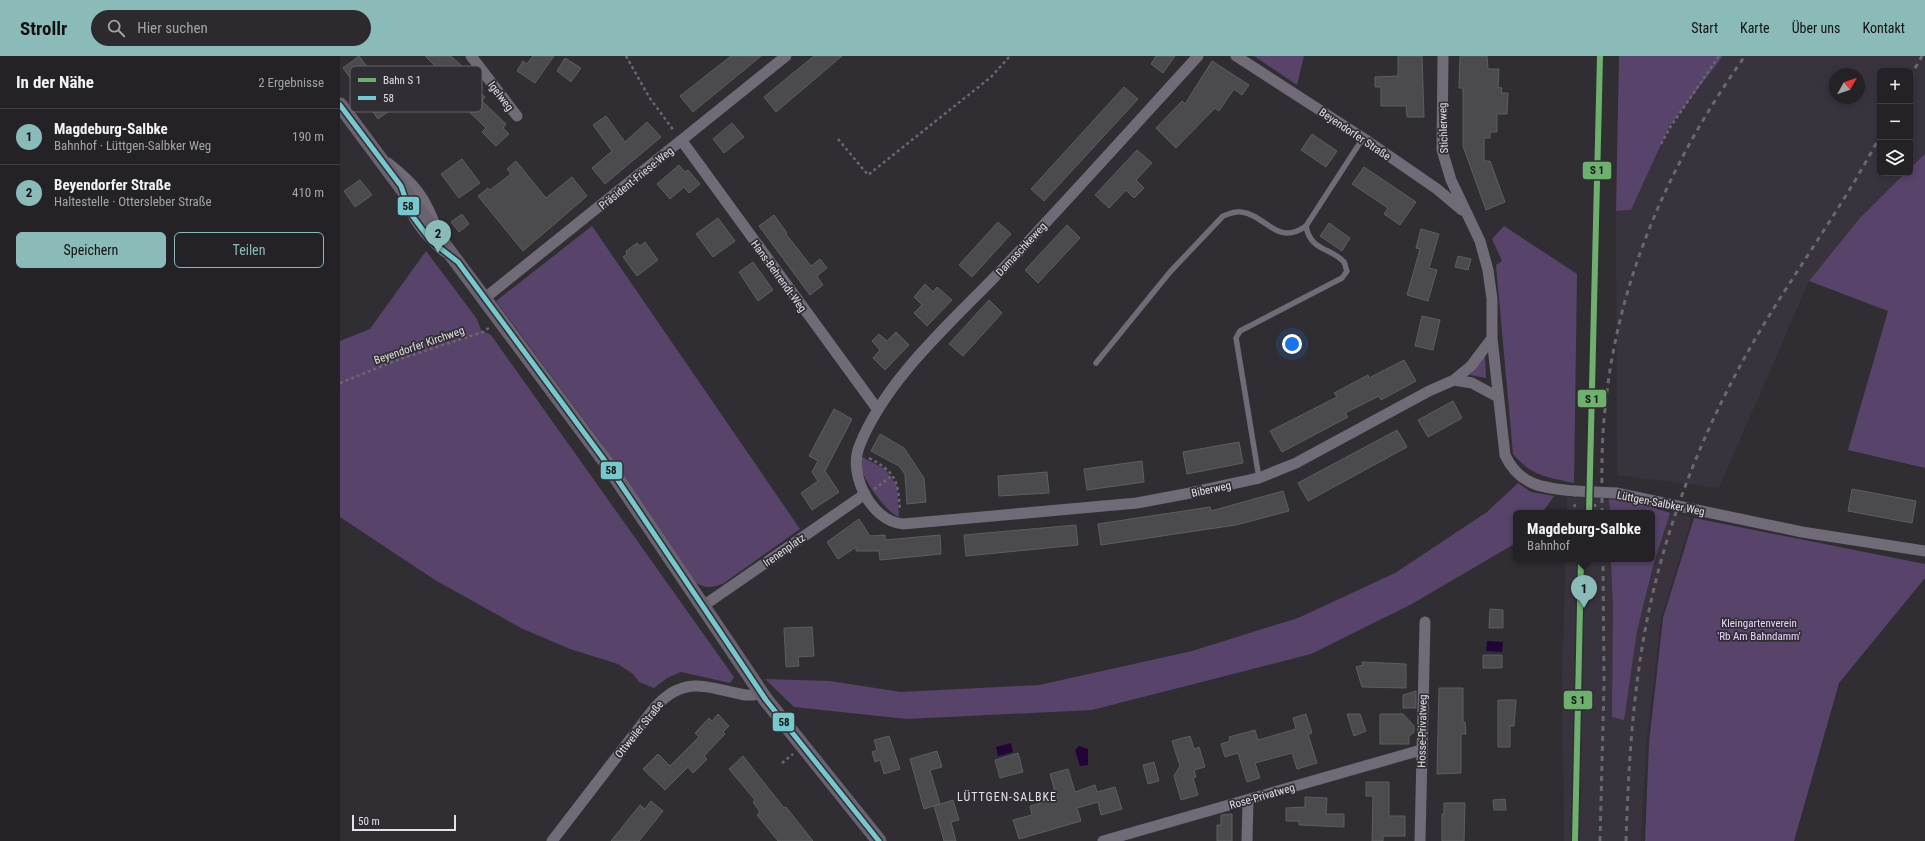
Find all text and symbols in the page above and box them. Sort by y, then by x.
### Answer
search box [91,10,371,46]
text: Strollr [20,17,67,40]
icon: search [105,17,127,39]
text: Hier suchen [137,19,208,37]
text: Start [1691,20,1718,36]
text: Karte [1740,20,1770,36]
text: Über uns [1792,20,1840,36]
text: Kontakt [1862,20,1905,36]
legend [350,66,482,112]
north arrow [1829,68,1865,104]
map controls [1877,68,1913,176]
button: + [1877,68,1913,104]
text: In der Nähe [16,72,94,92]
text: Bahn S 1 [383,74,421,87]
text: 2 Ergebnisse [258,75,324,90]
street label: Igelweg [485,79,516,114]
text: 58 [383,92,394,105]
street label: Stichlerweg [1436,102,1451,154]
button: − [1877,104,1913,140]
street label: Beyendorfer Straße [1317,106,1393,163]
text: Magdeburg-Salbke [54,120,168,138]
text: 1 [26,129,32,144]
text: 190 m [292,129,324,144]
text: Bahnhof · Lüttgen-Salbker Weg [54,138,211,153]
button: layers [1877,140,1913,176]
street label: Präsident-Friese-Weg [597,144,676,212]
line badge: S 1 [1582,161,1612,180]
text: S 1 [1590,164,1604,177]
text: Beyendorfer Straße [54,176,171,194]
text: 2 [26,185,32,200]
text: 410 m [292,185,324,200]
text: Haltestelle · Ottersleber Straße [54,194,212,209]
line badge: 58 [397,196,420,216]
text: 58 [402,200,414,213]
pin: 2 [425,220,451,253]
street label: Damaschkeweg [993,220,1049,279]
button: Speichern [16,232,166,268]
button: Teilen [174,232,324,268]
street label: Hans-Behrendt-Weg [748,238,809,315]
street label: Beyendorfer Kirchweg [372,324,466,367]
your location [1282,334,1302,354]
line badge: S 1 [1577,389,1607,408]
text: S 1 [1585,393,1599,406]
line badge: 58 [600,461,623,480]
text: 58 [605,464,617,477]
street label: Biberweg [1190,479,1232,500]
street label: Lüttgen-Salbker Weg [1616,489,1706,518]
popup [1513,510,1655,562]
text: Magdeburg-Salbke [1527,520,1641,538]
street label: Irenenplatz [761,531,808,570]
text: Bahnhof [1527,538,1570,553]
pin: 1 [1571,575,1597,608]
park label: Kleingartenverein 'Rb Am Bahndamm' [1717,617,1801,643]
line badge: S 1 [1563,690,1593,710]
street label: Hosse-Privatweg [1415,694,1430,768]
text: S 1 [1571,694,1585,707]
street label: Ottweiler Straße [612,698,666,761]
line badge: 58 [772,712,795,732]
text: 58 [778,716,790,729]
street label: Rose-Privatweg [1228,781,1296,812]
district label: LÜTTGEN-SALBKE [957,789,1057,804]
scale bar [352,813,456,832]
text: 50 m [358,815,380,828]

